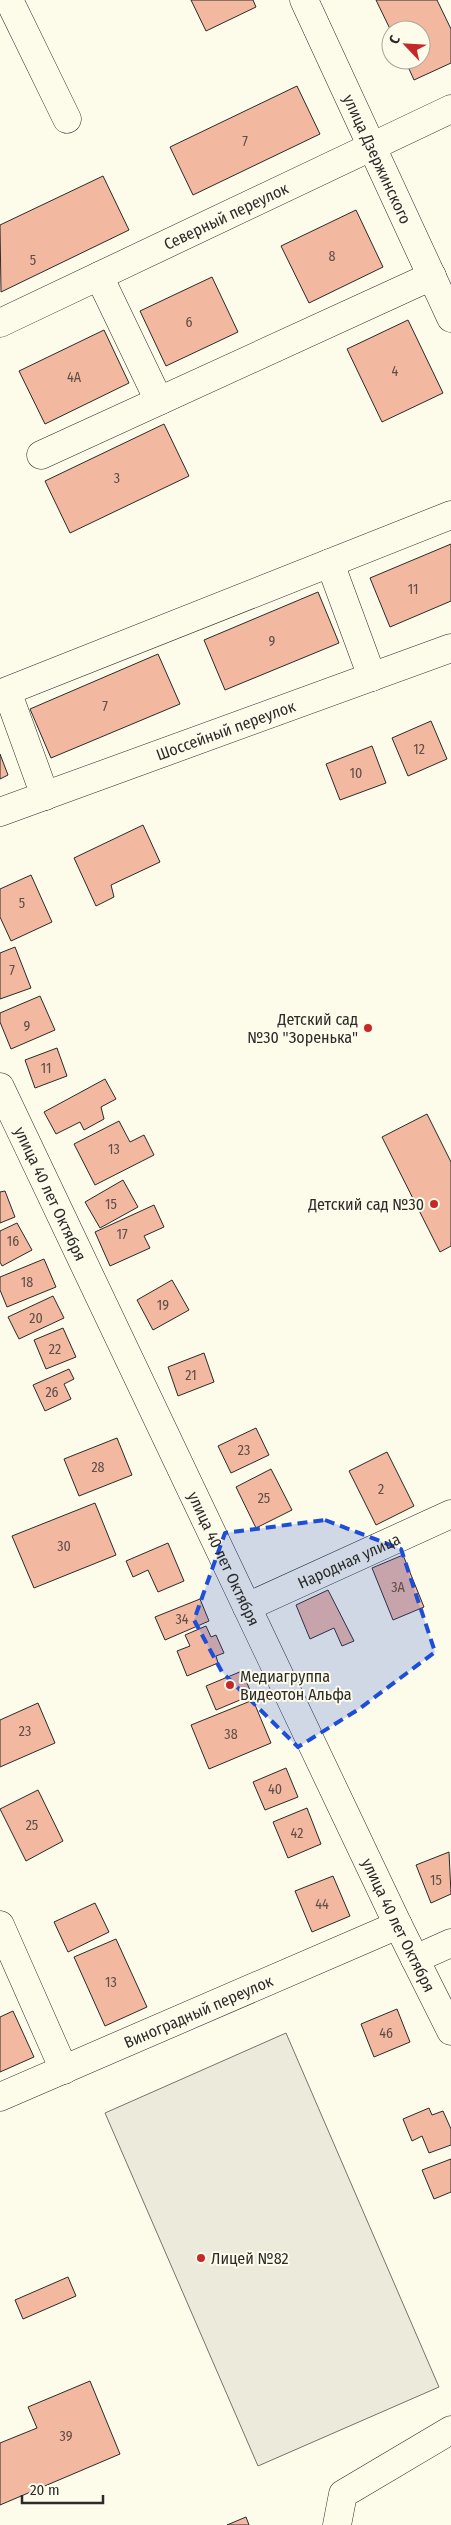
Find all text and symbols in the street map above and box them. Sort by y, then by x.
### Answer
north arrow [381,20,431,70]
text: С [385,32,404,47]
street label: улица Дзержинского [339,91,416,227]
house number: 7 [242,133,248,150]
street label: Северный переулок [161,178,292,253]
house number: 8 [329,248,336,265]
house number: 5 [30,252,36,269]
house number: 6 [186,314,193,331]
house number: 4 [392,363,399,380]
house number: 4А [67,369,82,386]
house number: 3 [114,470,120,487]
house number: 11 [408,581,418,598]
house number: 9 [269,633,276,650]
street label: Шоссейный переулок [153,696,298,764]
house number: 7 [102,698,108,715]
house number: 12 [413,741,425,758]
house number: 10 [350,765,362,782]
house number: 5 [19,895,25,912]
house number: 7 [9,962,15,979]
place label: Детский сад №30 "Зоренька" [247,1010,358,1047]
house number: 9 [24,1018,31,1035]
marker: Детский сад №30 "Зоренька" [362,1022,374,1034]
house number: 11 [41,1060,51,1077]
street label: улица 40 лет Октября [11,1124,91,1264]
house number: 13 [108,1141,120,1158]
place label: Детский сад №30 [307,1195,424,1214]
house number: 15 [105,1196,117,1213]
marker: Детский сад №30 [428,1198,440,1210]
house number: 17 [116,1226,128,1243]
house number: 16 [7,1233,19,1250]
house number: 18 [21,1274,33,1291]
house number: 19 [157,1297,169,1314]
house number: 20 [29,1310,43,1327]
house number: 22 [49,1341,61,1358]
house number: 21 [185,1367,197,1384]
house number: 26 [45,1384,59,1401]
house number: 23 [238,1442,250,1459]
house number: 28 [91,1459,105,1476]
house number: 2 [378,1481,384,1498]
street label: улица 40 лет Октября [184,1488,264,1629]
house number: 25 [258,1490,270,1507]
street label: Народная улица [295,1529,403,1592]
house number: 30 [57,1538,71,1555]
house number: 3А [391,1579,405,1596]
house number: 34 [175,1611,189,1628]
place label: Медиагруппа Видеотон Альфа [240,1667,352,1704]
marker: Медиагруппа Видеотон Альфа [224,1679,236,1691]
house number: 23 [19,1723,31,1740]
house number: 38 [224,1726,238,1743]
house number: 40 [268,1781,282,1798]
house number: 25 [26,1817,38,1834]
house number: 42 [291,1825,303,1842]
street label: улица 40 лет Октября [358,1855,439,1995]
house number: 15 [430,1872,442,1889]
house number: 44 [315,1896,329,1913]
street label: Виноградный переулок [121,1971,276,2052]
house number: 13 [105,1974,117,1991]
house number: 46 [379,2025,393,2042]
place label: Лицей №82 [211,2249,289,2268]
marker: Лицей №82 [195,2252,207,2264]
house number: 39 [60,2428,73,2445]
scale bar [22,2472,104,2504]
text: 20 m [30,2481,60,2499]

